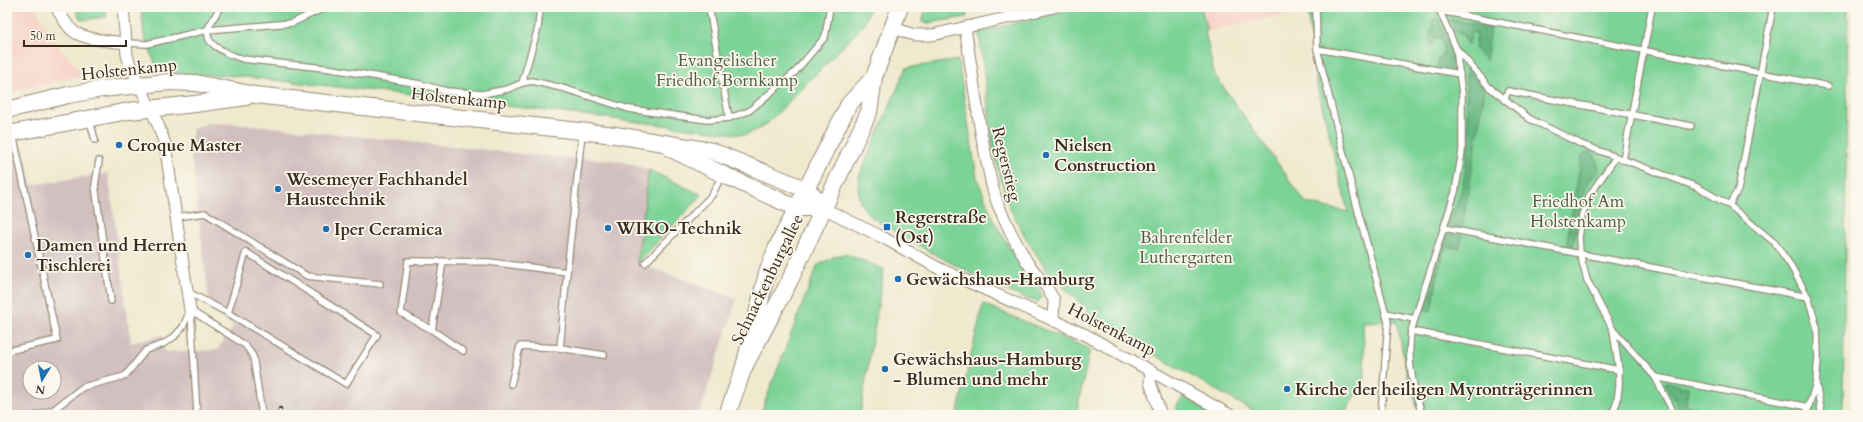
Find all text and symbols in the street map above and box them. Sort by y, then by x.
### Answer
scale bar [24,22,126,48]
text: 50 m [30,28,57,44]
park label: Evangelischer Friedhof Bornkamp [656,49,798,92]
street label: Holstenkamp [80,53,178,86]
street label: Holstenkamp [410,82,508,115]
street label: Regerstieg [986,124,1027,204]
place label: Croque Master [127,134,241,157]
place label: Nielsen Construction [1054,134,1156,177]
marker: Croque Master [114,140,124,150]
marker: Nielsen Construction [1041,150,1051,160]
place label: Wesemeyer Fachhandel Haustechnik [285,168,468,211]
marker: Wesemeyer Fachhandel Haustechnik [273,184,283,194]
park label: Friedhof Am Holstenkamp [1530,190,1626,233]
place label: Regerstraße (Ost) [895,206,987,249]
street label: Schnackenburgallee [726,210,809,348]
place label: WIKO-Technik [615,217,742,240]
place label: Iper Ceramica [334,218,443,241]
marker: Regerstraße (Ost) [882,222,892,232]
marker: WIKO-Technik [603,223,613,233]
marker: Iper Ceramica [321,224,331,234]
park label: Bahrenfelder Luthergarten [1139,226,1233,269]
place label: Damen und Herren Tischlerei [36,234,187,277]
marker: Damen und Herren Tischlerei [23,250,33,260]
place label: Gewächshaus-Hamburg [906,268,1095,291]
marker: Gewächshaus-Hamburg [893,274,903,284]
street label: Holstenkamp [1064,297,1160,361]
place label: Gewächshaus-Hamburg - Blumen und mehr [893,348,1082,391]
north arrow [22,360,62,400]
marker: Gewächshaus-Hamburg - Blumen und mehr [880,364,890,374]
place label: Kirche der heiligen Myronträgerinnen [1295,378,1593,401]
text: N [34,381,46,398]
marker: Kirche der heiligen Myronträgerinnen [1282,384,1292,394]

